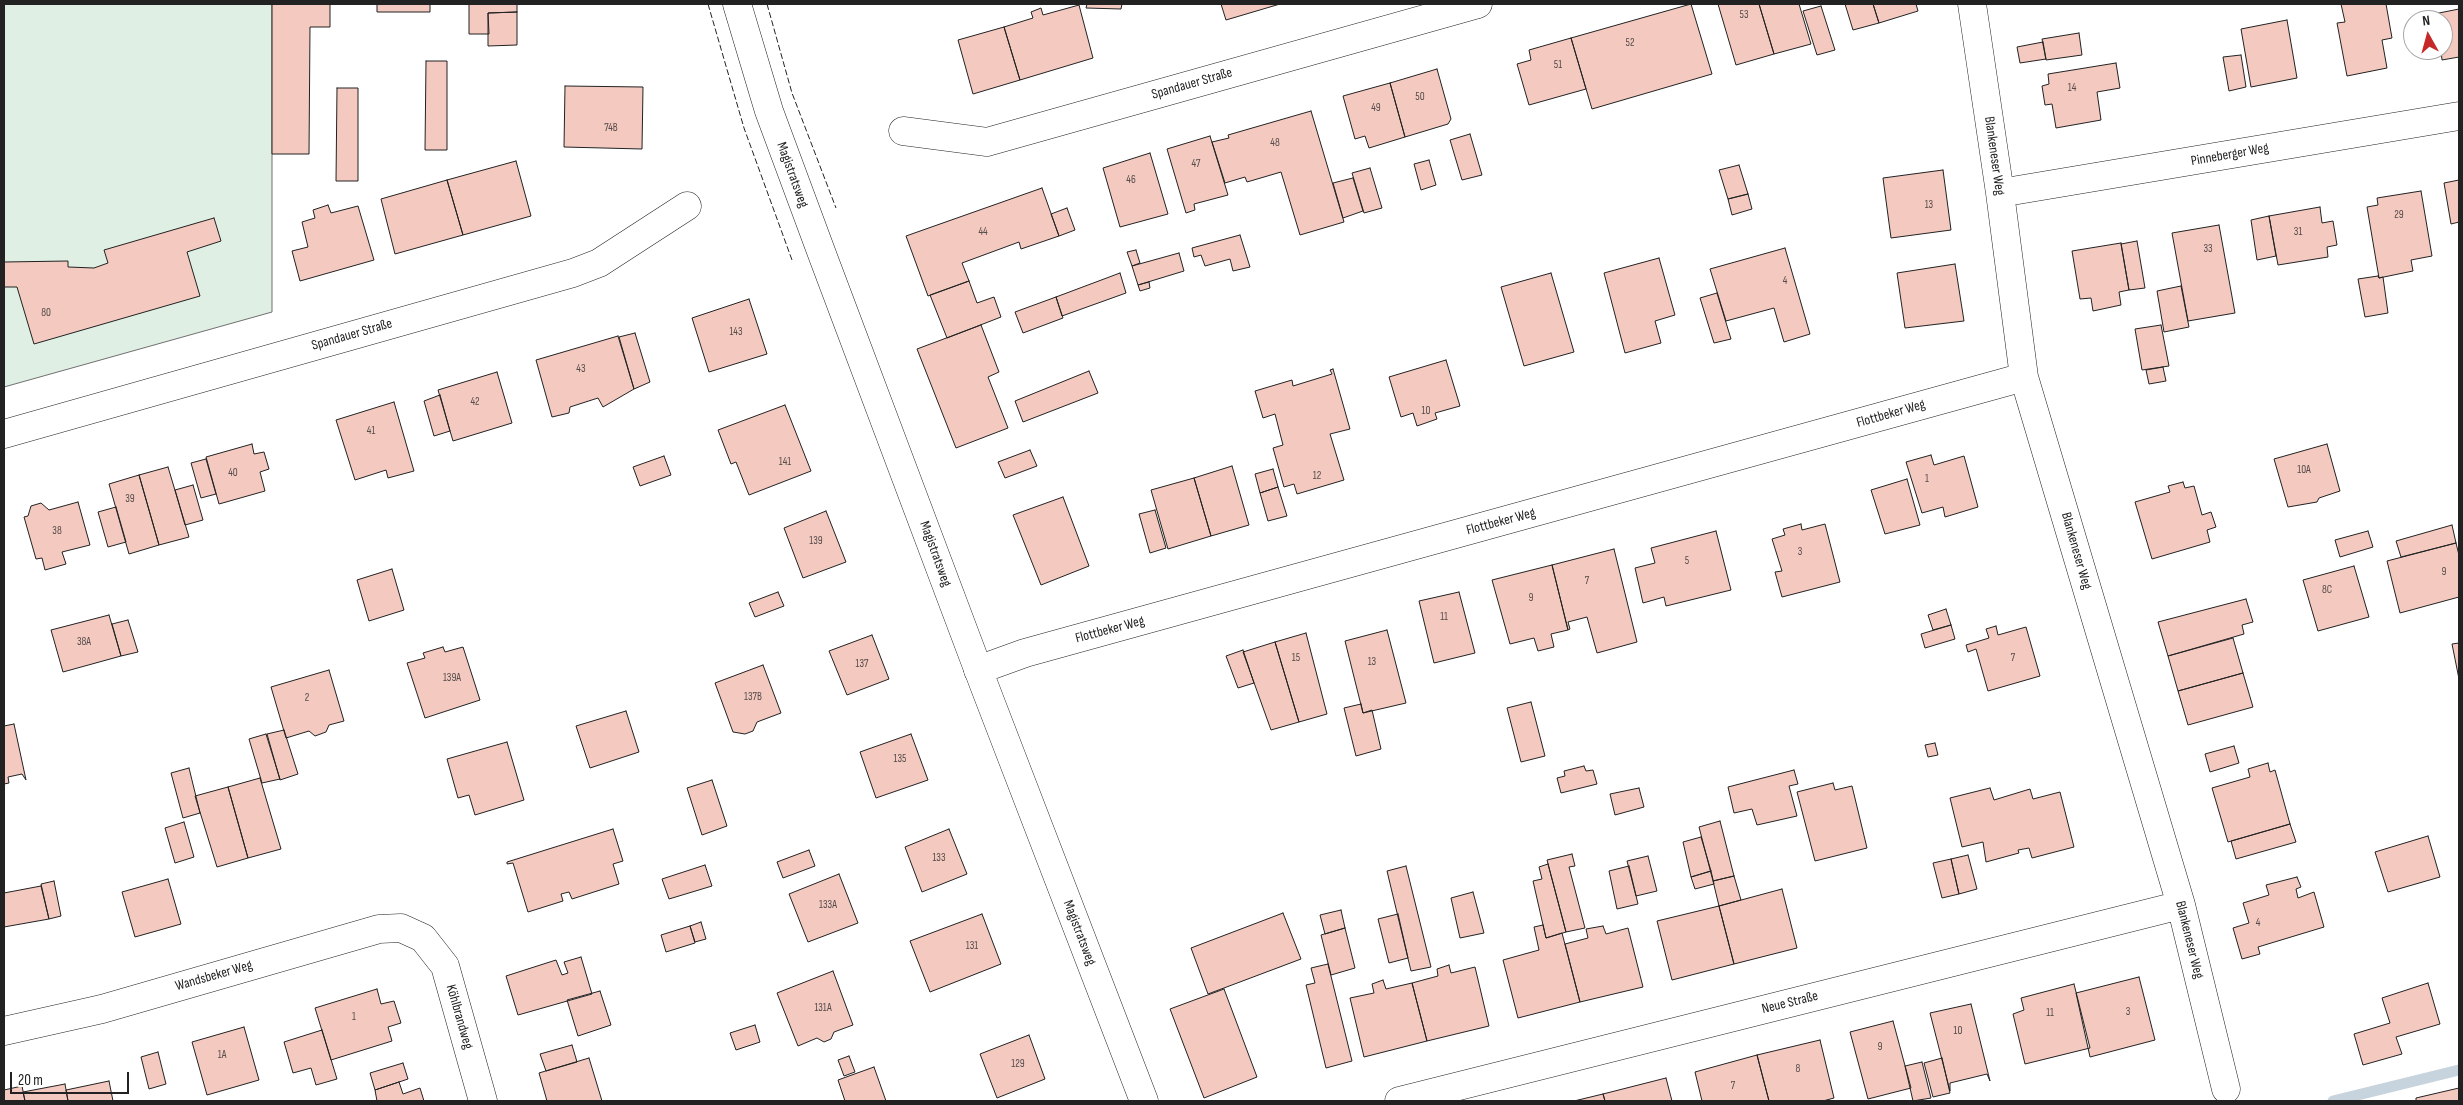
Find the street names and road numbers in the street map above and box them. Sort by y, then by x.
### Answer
street label: Spandauer Straße [1150,64,1234,104]
street label: Blankeneser Weg [1980,115,2008,197]
street label: Magistratsweg [772,140,812,210]
street label: Pinneberger Weg [2190,140,2270,170]
street label: Spandauer Straße [310,315,394,355]
street label: Flottbeker Weg [1855,396,1927,432]
street label: Flottbeker Weg [1465,505,1537,539]
street label: Blankeneser Weg [2057,510,2095,592]
street label: Magistratsweg [915,519,955,589]
street label: Flottbeker Weg [1074,613,1146,647]
street label: Magistratsweg [1059,898,1099,968]
street label: Blankeneser Weg [2171,899,2207,981]
street label: Wandsbeker Weg [173,957,255,995]
street label: Köhlbrandweg [442,983,476,1051]
street label: Neue Straße [1760,988,1820,1018]

